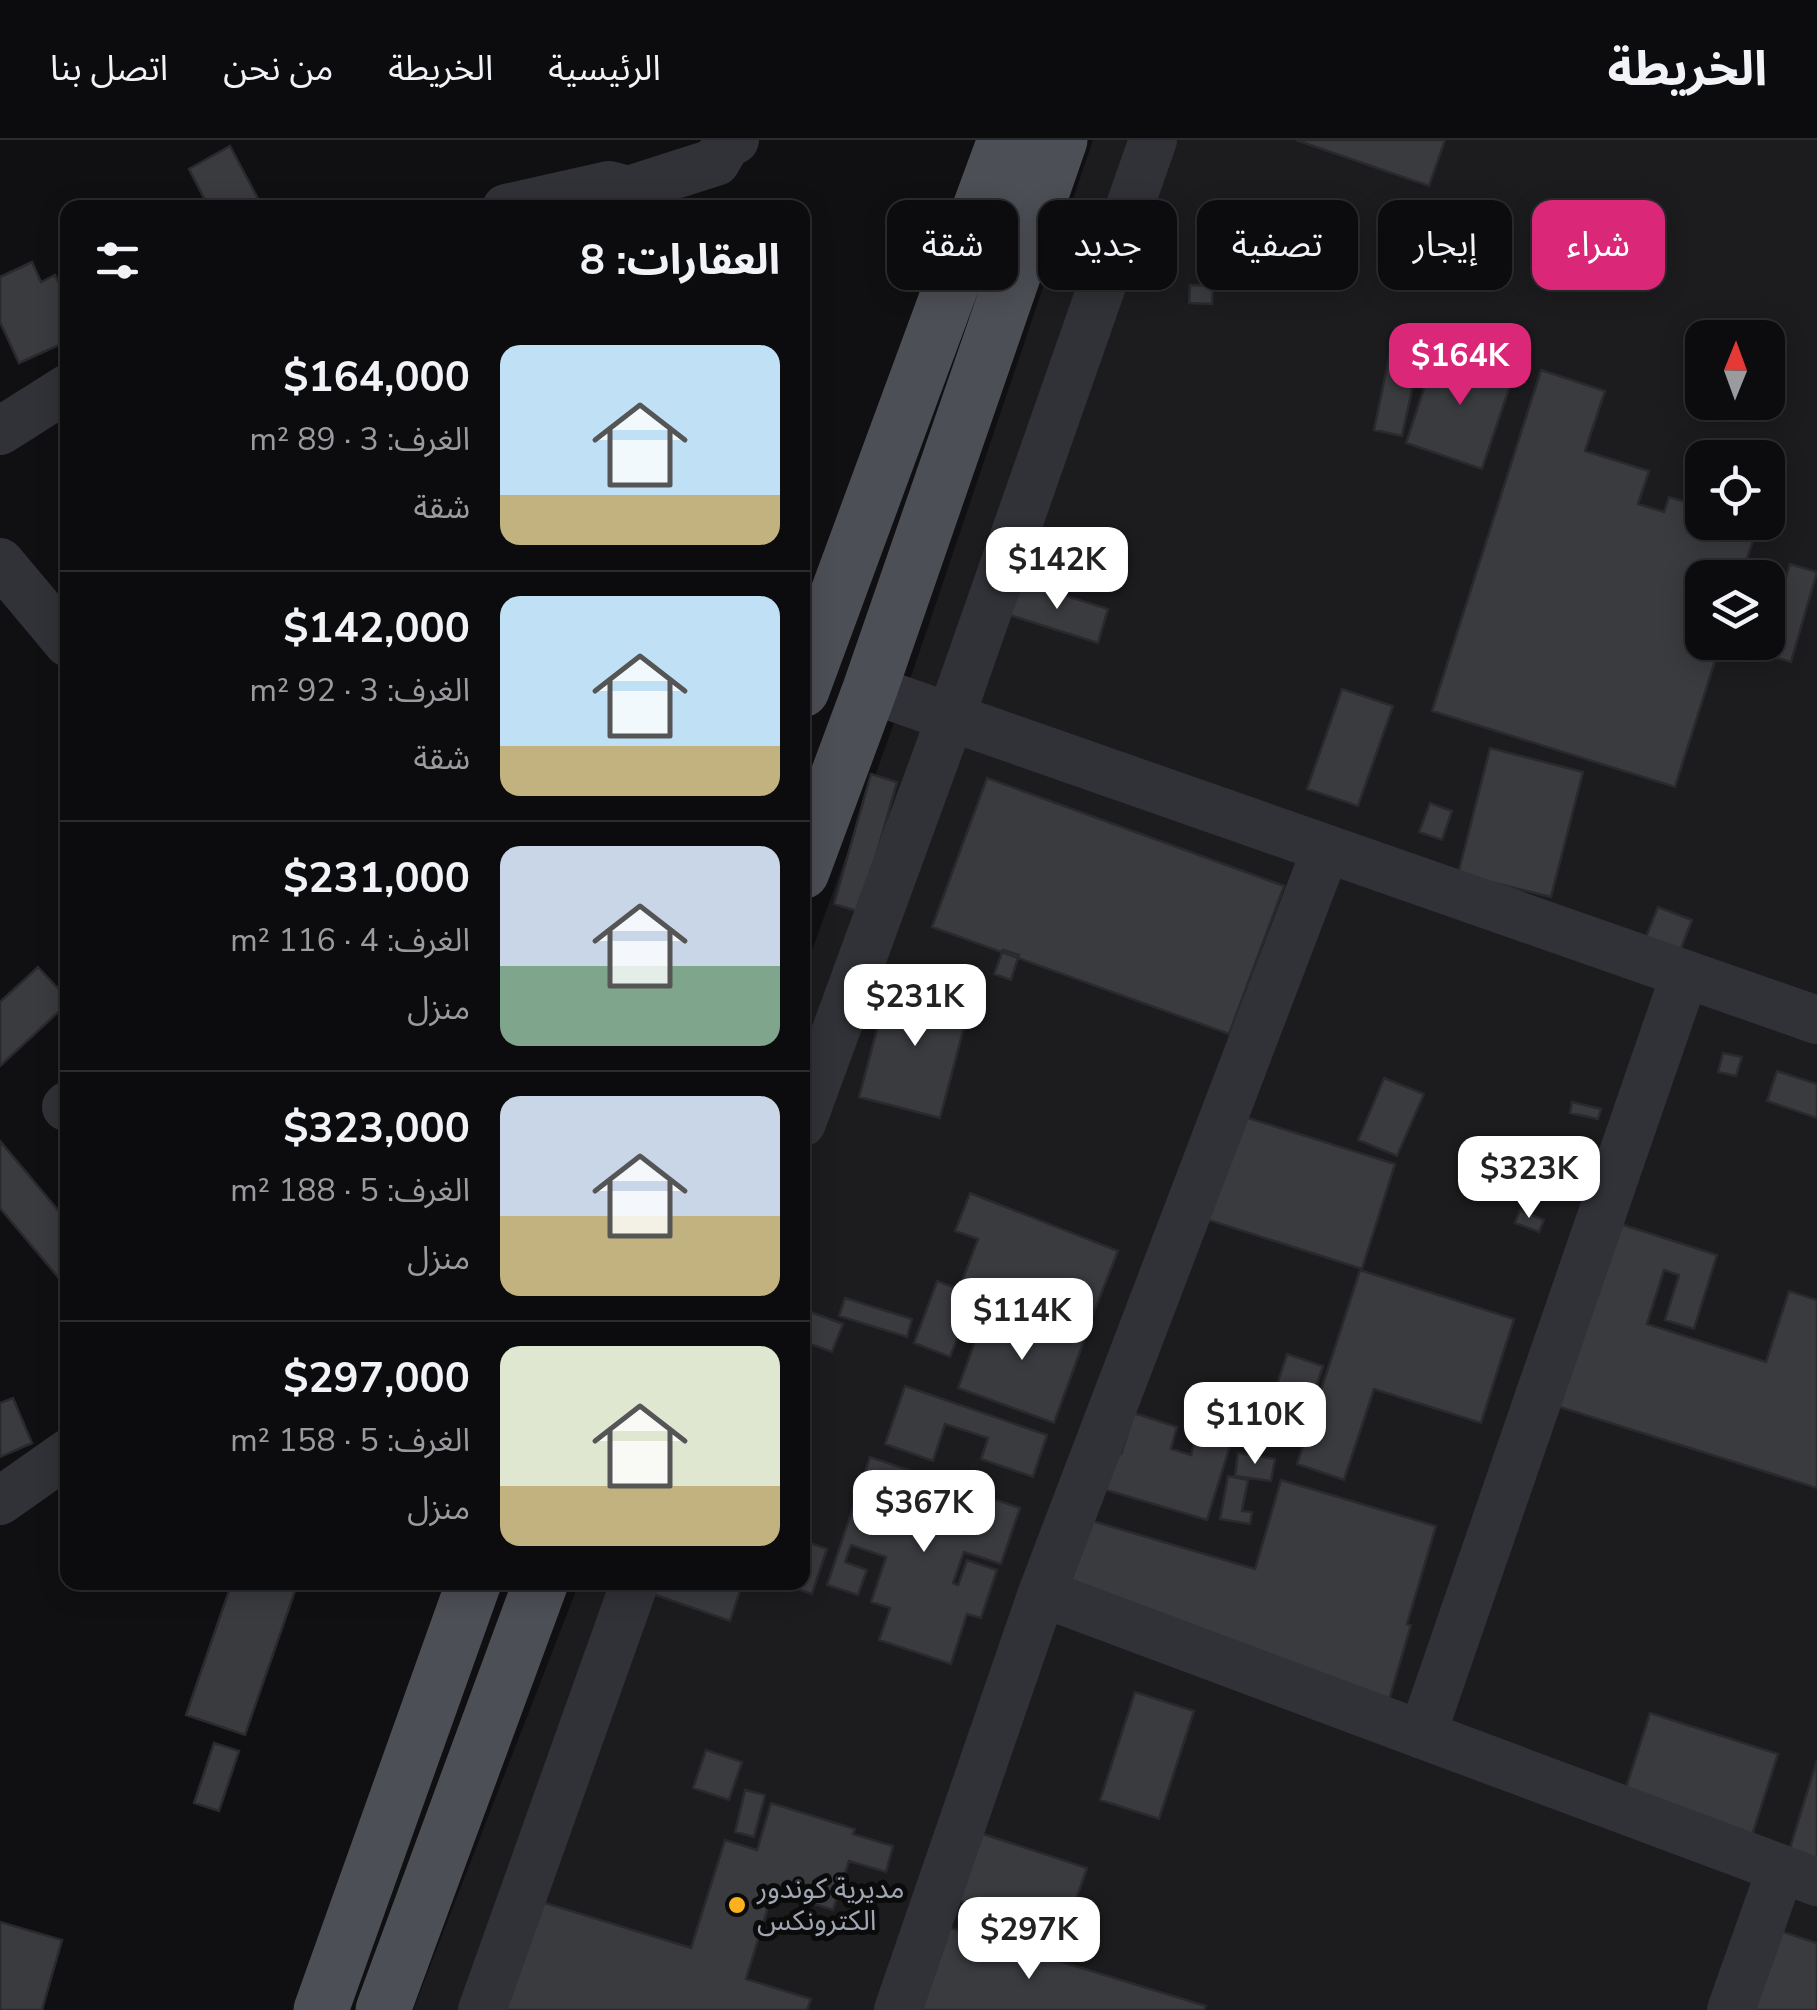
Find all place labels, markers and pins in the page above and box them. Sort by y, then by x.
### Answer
pin: $164K [1390,323,1530,408]
pin: $142K [987,527,1127,612]
pin: $231K [845,964,985,1049]
pin: $323K [1459,1136,1599,1221]
pin: $114K [952,1278,1092,1363]
pin: $110K [1185,1382,1325,1467]
pin: $367K [854,1470,994,1555]
place label: مديرية كوندور الكترونكس [756,1870,904,1940]
marker: مديرية كوندور الكترونكس [726,1894,748,1916]
pin: $297K [959,1897,1099,1982]

